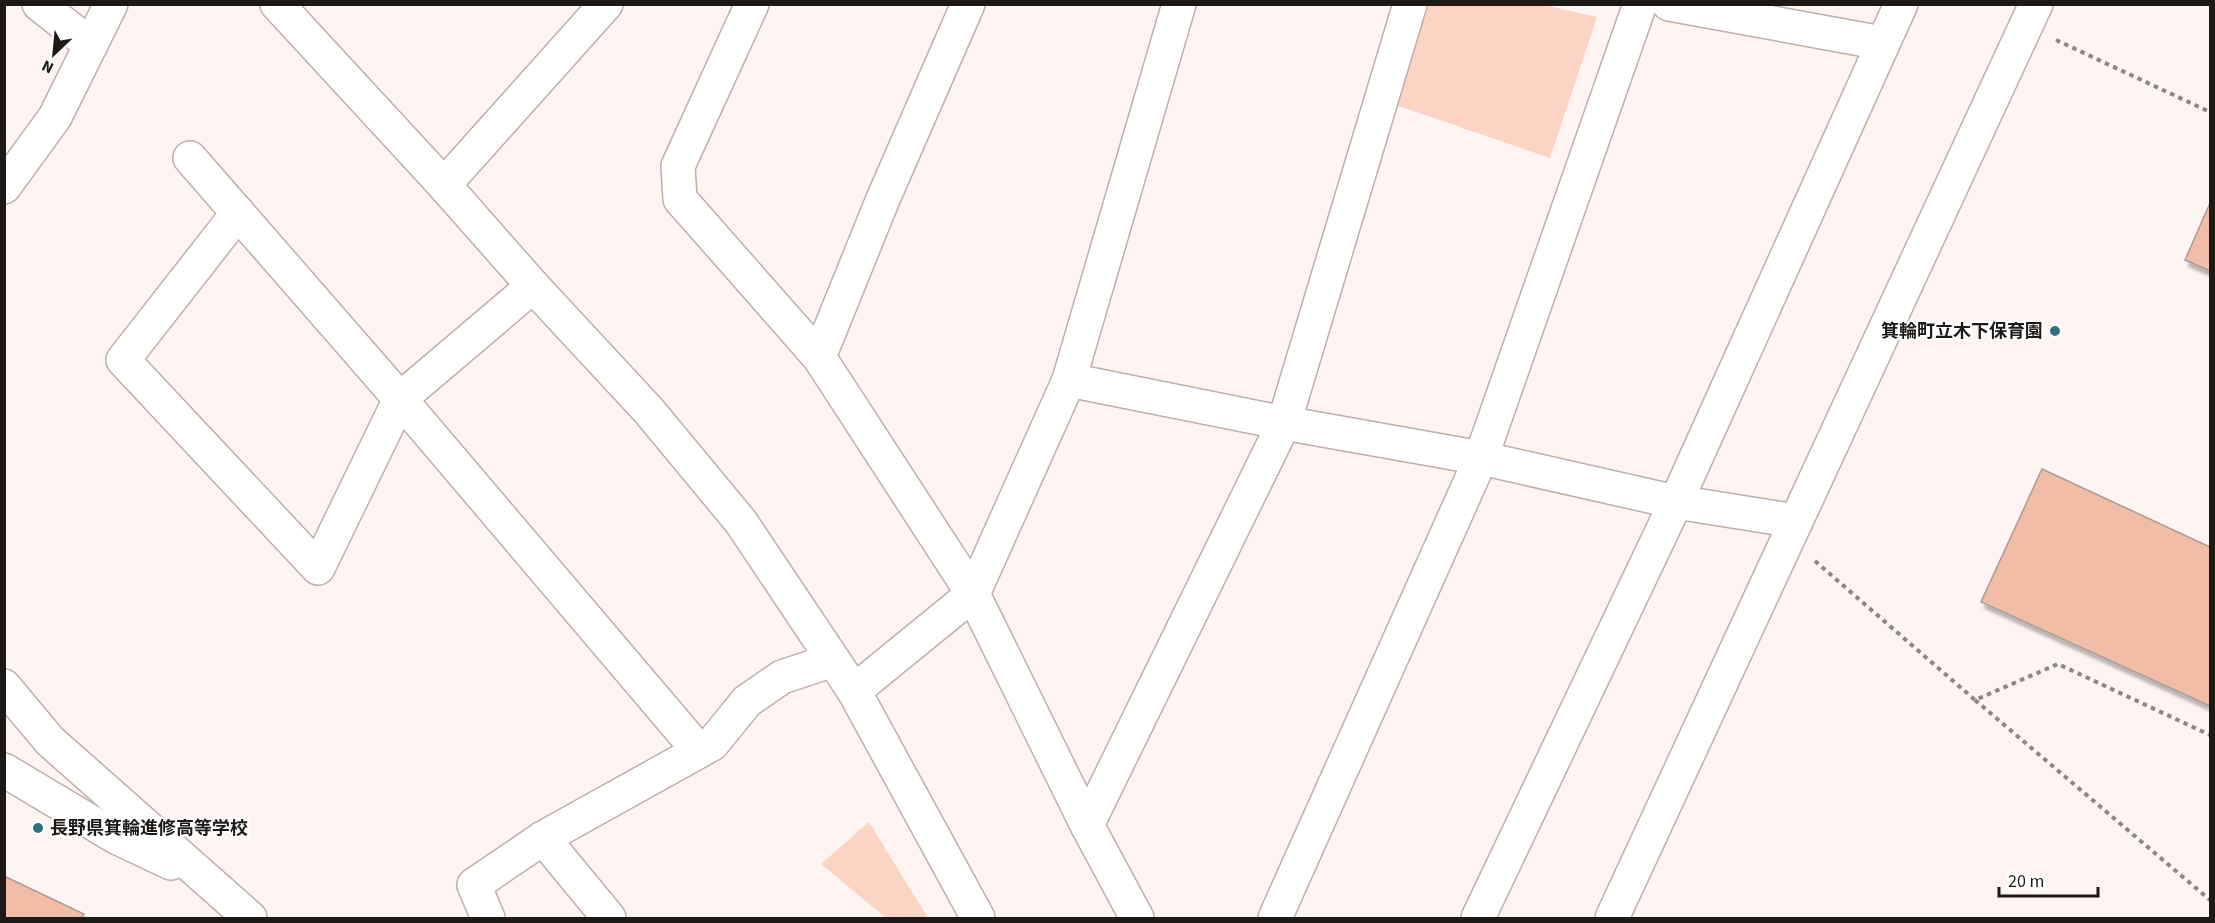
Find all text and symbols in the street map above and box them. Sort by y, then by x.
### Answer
north arrow [24,24,84,84]
text: N [38,54,57,79]
place label: 箕輪町立木下保育園 [1881,319,2043,344]
marker: 箕輪町立木下保育園 [2048,324,2062,338]
place label: 長野県箕輪進修高等学校 [50,816,248,841]
marker: 長野県箕輪進修高等学校 [31,821,45,835]
scale bar [1999,860,2098,898]
text: 20 m [2008,869,2044,894]

